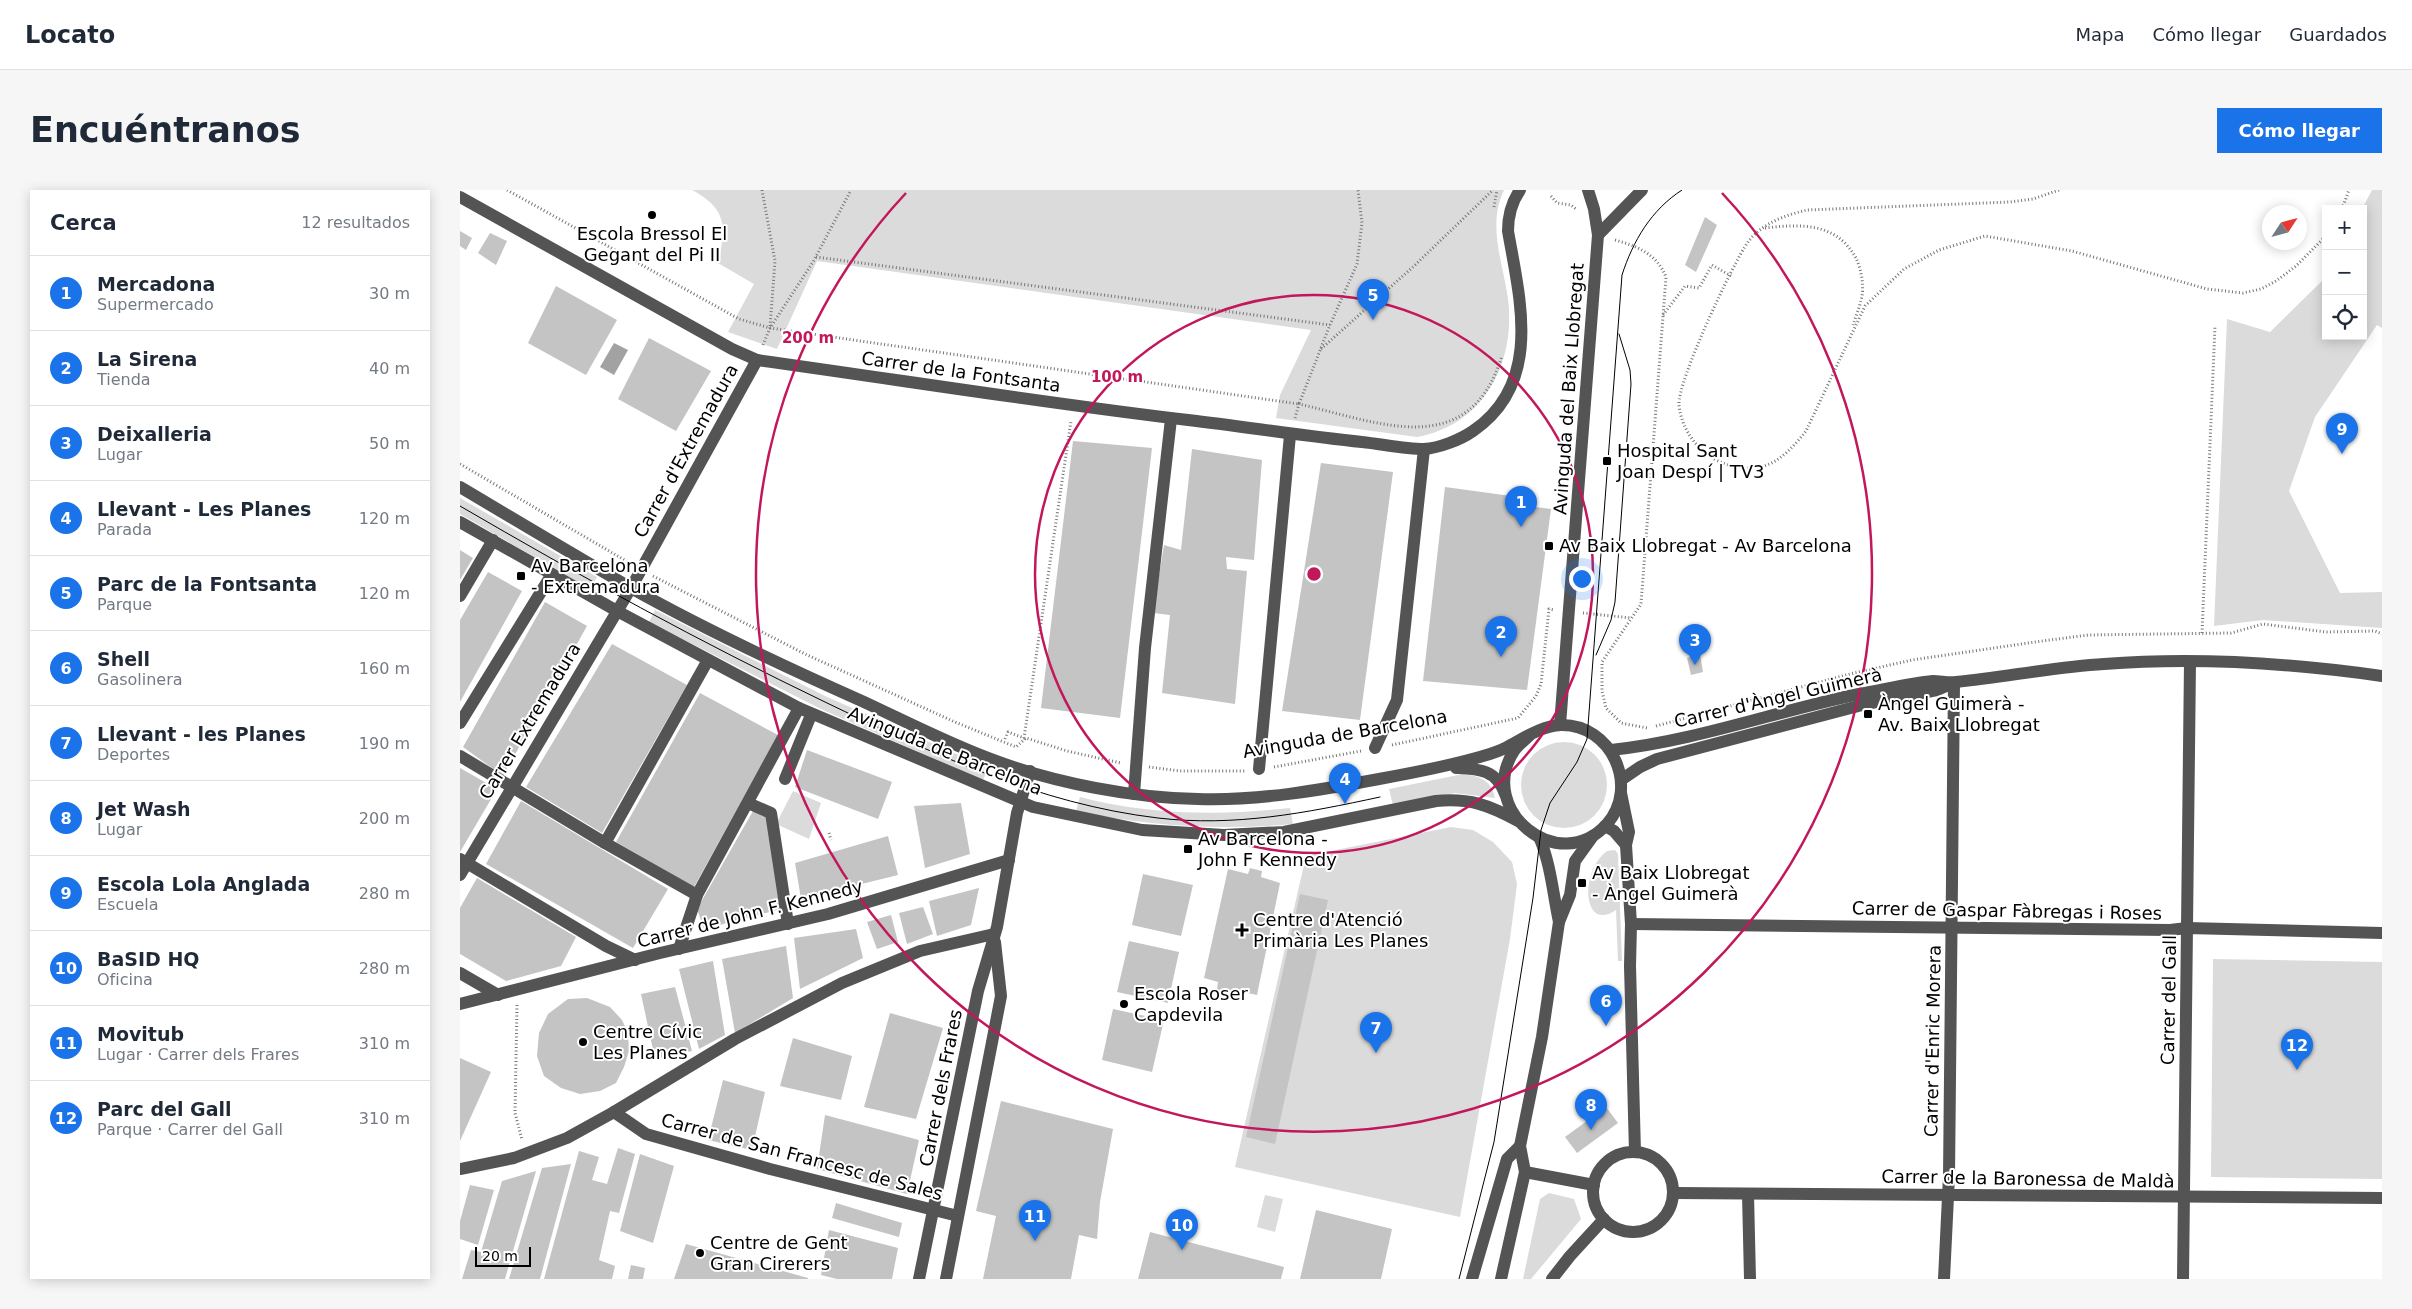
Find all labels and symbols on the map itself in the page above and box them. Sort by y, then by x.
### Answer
north arrow [2262,205,2307,250]
marker: Escola Bressol El Gegant del Pi II [646,209,658,221]
place label: Escola Bressol El Gegant del Pi II [577,223,727,265]
street label: Avinguda del Baix Llobregat [1549,262,1588,516]
pin: 5 [1357,279,1389,320]
text: 200 m [782,329,834,347]
street label: Carrer de la Fontsanta [860,347,1062,396]
street label: Carrer d'Extremadura [629,360,742,541]
text: 100 m [1091,368,1143,386]
pin: 9 [2326,413,2358,454]
place label: Hospital Sant Joan Despí | TV3 [1616,440,1765,482]
marker: Hospital Sant Joan Despí | TV3 [1601,455,1613,467]
pin: 1 [1505,486,1537,527]
place label: Av Baix Llobregat - Av Barcelona [1559,535,1852,556]
marker: Av Baix Llobregat - Av Barcelona [1543,540,1555,552]
place label: Av Barcelona - Extremadura [531,555,660,597]
centre of rings [1305,565,1323,583]
your location [1569,566,1595,592]
marker: Av Barcelona - Extremadura [515,570,527,582]
pin: 2 [1485,616,1517,657]
pin: 3 [1679,624,1711,665]
street label: Carrer Extremadura [475,639,585,803]
street label: Carrer d'Àngel Guimerà [1672,663,1884,732]
place label: Àngel Guimerà - Av. Baix Llobregat [1878,693,2040,735]
street label: Avinguda de Barcelona [845,702,1045,799]
street label: Avinguda de Barcelona [1241,705,1449,762]
marker: Àngel Guimerà - Av. Baix Llobregat [1862,708,1874,720]
pin: 4 [1329,763,1361,804]
place label: Av Barcelona - John F Kennedy [1197,828,1337,870]
marker: Av Barcelona - John F Kennedy [1182,843,1194,855]
place label: Av Baix Llobregat - Àngel Guimerà [1592,862,1749,904]
street label: Carrer de John F. Kennedy [635,875,865,952]
marker: Av Baix Llobregat - Àngel Guimerà [1576,877,1588,889]
street label: Carrer de Gaspar Fàbregas i Roses [1852,897,2162,924]
place label: Centre d'Atenció Primària Les Planes [1253,909,1428,951]
marker: Centre d'Atenció Primària Les Planes [1235,923,1249,937]
street label: Carrer del Gall [2157,935,2180,1065]
street label: Carrer d'Enric Morera [1920,945,1945,1137]
place label: Escola Roser Capdevila [1134,983,1249,1025]
pin: 6 [1590,985,1622,1026]
marker: Escola Roser Capdevila [1118,998,1130,1010]
street label: Carrer dels Frares [915,1008,966,1168]
pin: 7 [1360,1012,1392,1053]
place label: Centre Cívic Les Planes [593,1021,702,1063]
pin: 12 [2281,1029,2313,1070]
marker: Centre Cívic Les Planes [577,1036,589,1048]
pin: 8 [1575,1089,1607,1130]
street label: Carrer de San Francesc de Sales [659,1109,945,1204]
street label: Carrer de la Baronessa de Maldà [1881,1165,2175,1192]
pin: 11 [1019,1200,1051,1241]
pin: 10 [1166,1209,1198,1250]
place label: Centre de Gent Gran Cirerers [710,1232,848,1274]
scale bar [475,1244,531,1267]
marker: Centre de Gent Gran Cirerers [694,1247,706,1259]

